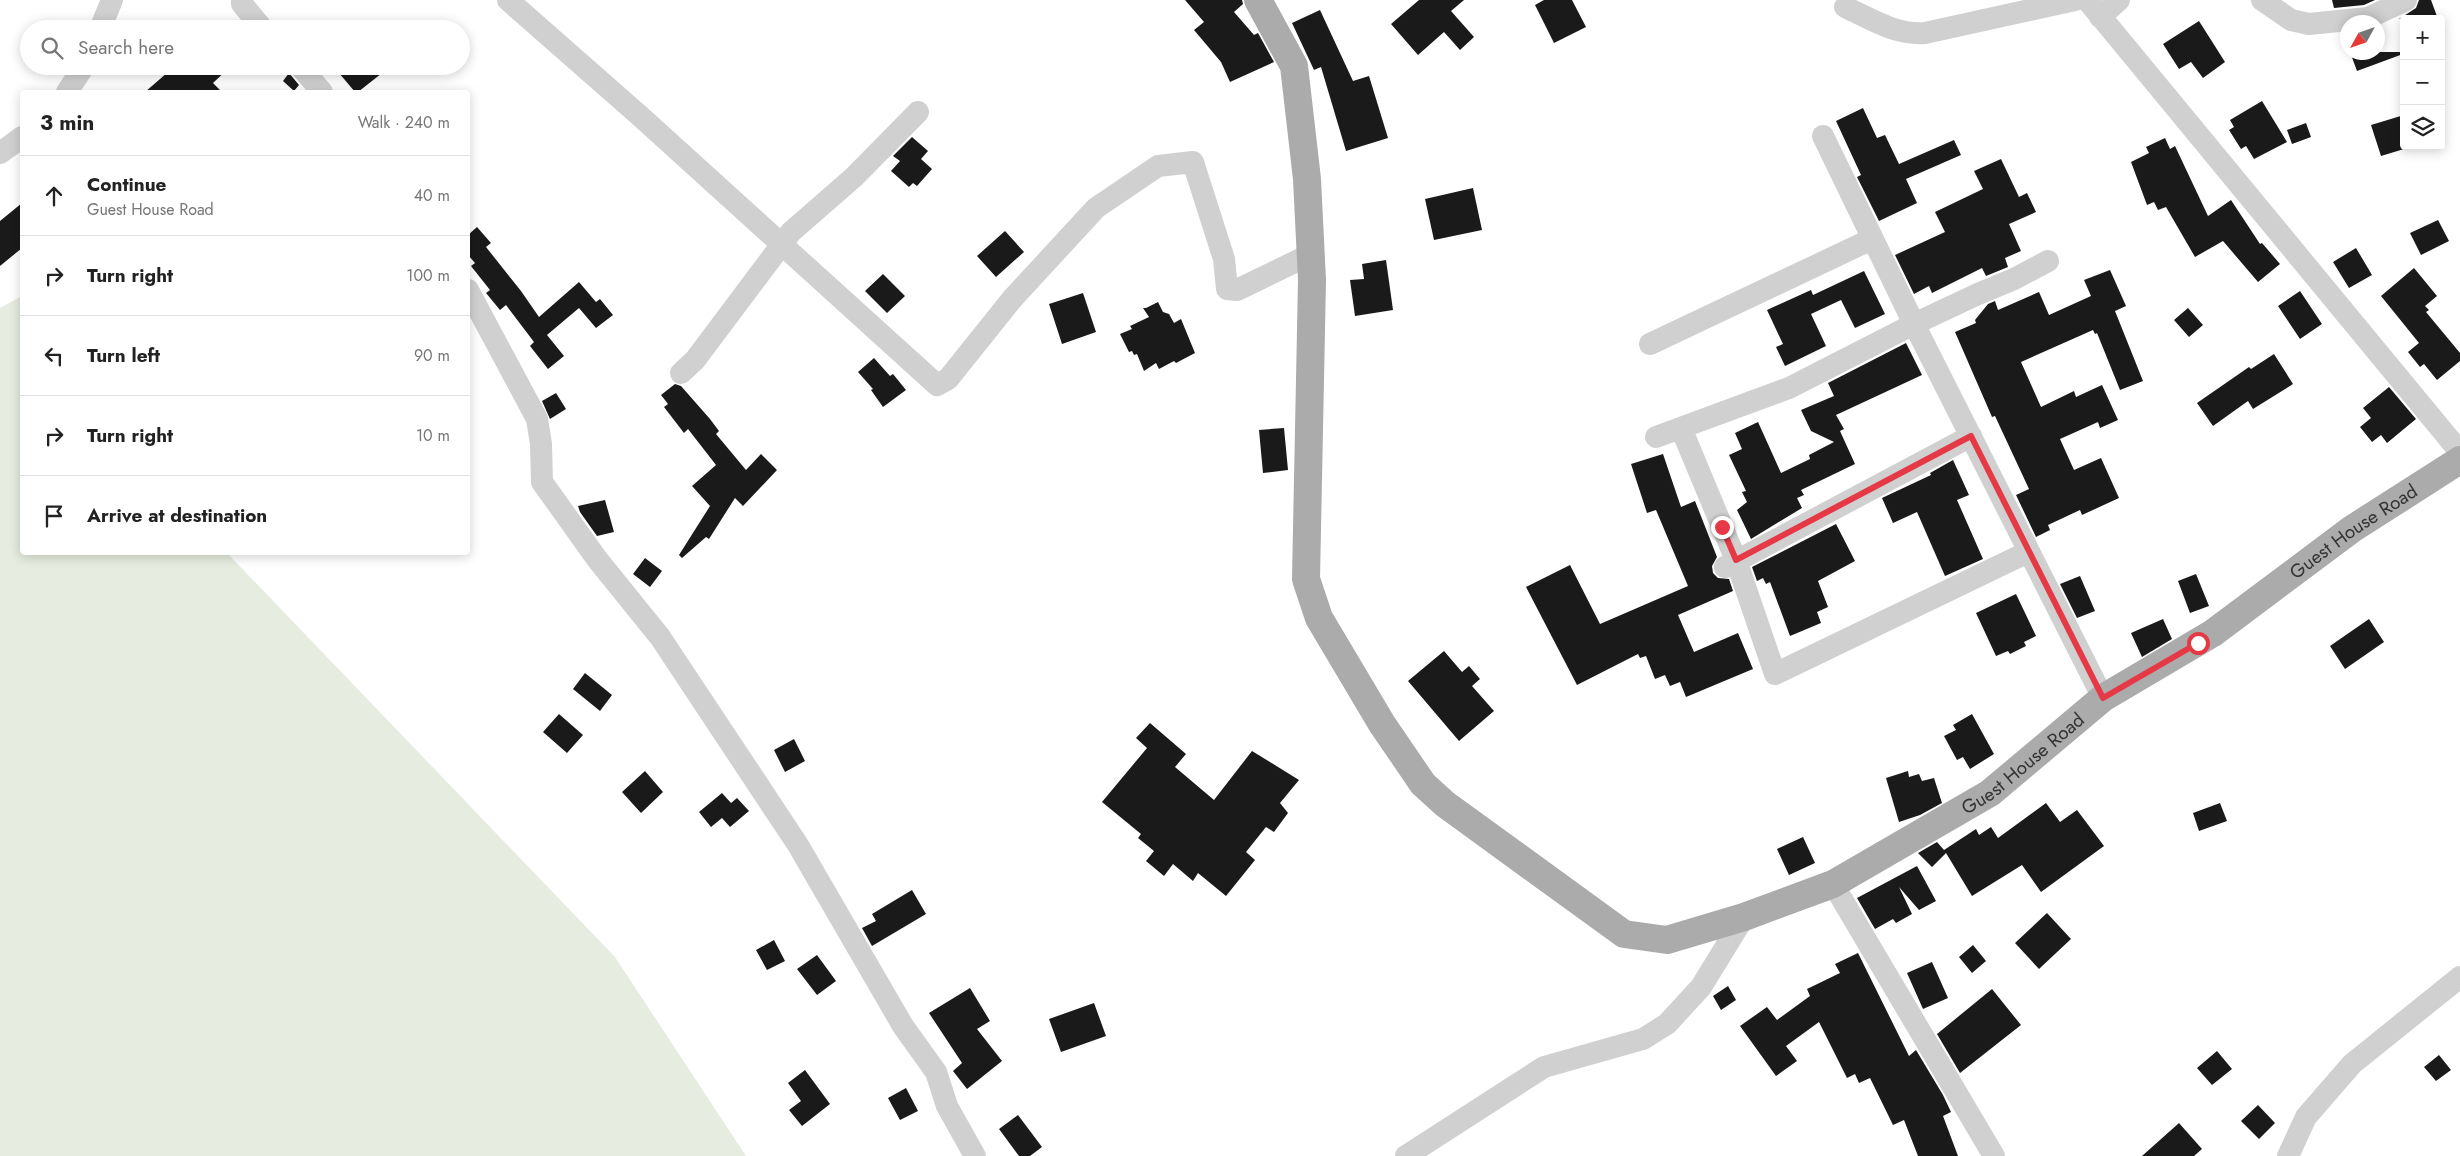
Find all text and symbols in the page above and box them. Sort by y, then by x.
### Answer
north arrow [2340,15,2385,60]
map controls [2400,15,2445,150]
button: + [2400,15,2445,60]
search box [20,20,470,75]
icon: search [38,34,66,62]
text: Search here [78,34,174,61]
button: − [2400,60,2445,105]
button: layers [2400,105,2445,150]
text: 3 min [40,108,94,138]
text: Walk · 240 m [358,111,450,134]
text: Continue [87,171,166,198]
icon: ahead [40,182,68,210]
text: 40 m [414,184,450,207]
text: Guest House Road [87,198,214,221]
icon: right [40,262,68,290]
text: Turn right [87,262,173,289]
text: 100 m [406,264,450,287]
icon: left [40,342,68,370]
text: Turn left [87,342,160,369]
text: 90 m [414,344,450,367]
icon: right [40,422,68,450]
text: Turn right [87,422,173,449]
text: 10 m [416,424,450,447]
street label: Guest House Road [2284,478,2423,586]
icon: arrive [40,502,68,530]
text: Arrive at destination [87,502,267,529]
route end [1711,516,1734,539]
route start [2187,632,2210,655]
street label: Guest House Road [1956,706,2090,821]

